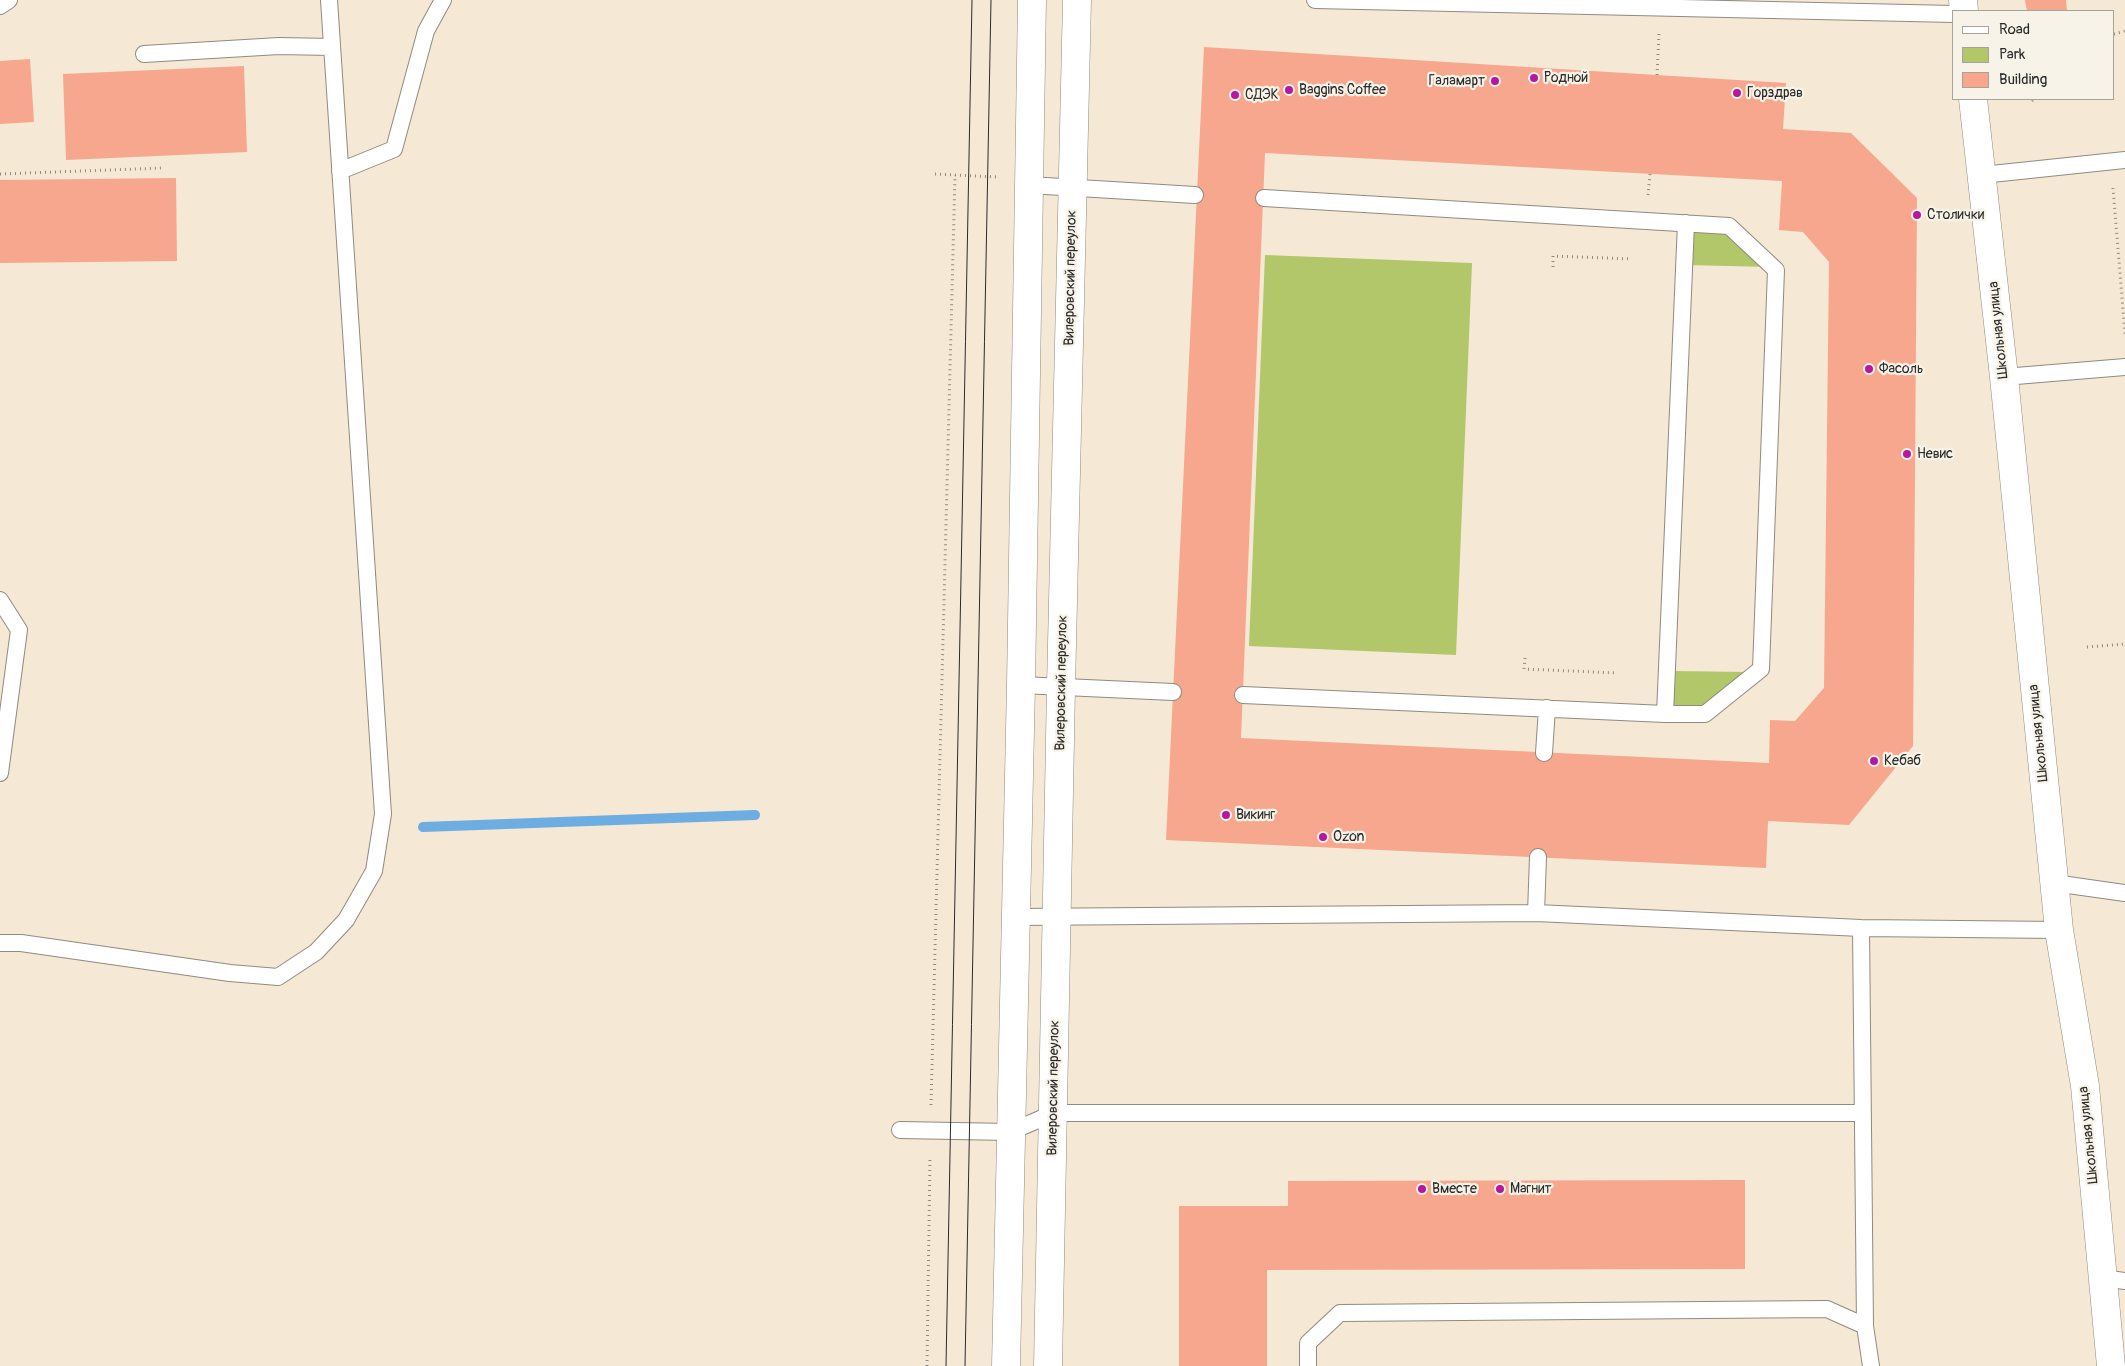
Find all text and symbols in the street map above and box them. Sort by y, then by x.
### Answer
legend [1952,10,2115,100]
text: Road [1999,20,2030,39]
text: Park [1999,45,2025,64]
place label: Родной [1544,70,1588,86]
text: Building [1999,70,2047,89]
marker: Родной [1528,72,1540,84]
place label: Галамарт [1429,73,1485,89]
marker: Галамарт [1489,75,1501,87]
place label: Baggins Coffee [1299,82,1386,98]
marker: Baggins Coffee [1283,84,1295,96]
place label: Горздрав [1747,85,1803,101]
place label: СДЭК [1245,87,1278,103]
marker: Горздрав [1731,87,1743,99]
marker: СДЭК [1229,89,1241,101]
place label: Столички [1927,207,1984,223]
marker: Столички [1911,209,1923,221]
street label: Вилеровский переулок [1061,210,1081,346]
street label: Школьная улица [1986,280,2012,380]
place label: Фасоль [1879,361,1923,377]
marker: Фасоль [1863,363,1875,375]
place label: Невис [1917,446,1953,462]
marker: Невис [1901,448,1913,460]
street label: Вилеровский переулок [1052,615,1072,751]
street label: Школьная улица [2026,683,2052,783]
place label: Кебаб [1884,753,1921,769]
marker: Кебаб [1868,755,1880,767]
place label: Викинг [1236,807,1275,823]
marker: Викинг [1220,809,1232,821]
place label: Ozon [1333,829,1364,845]
marker: Ozon [1317,831,1329,843]
street label: Вилеровский переулок [1044,1020,1064,1156]
street label: Школьная улица [2076,1085,2102,1185]
place label: Вместе [1432,1181,1477,1197]
place label: Магнит [1510,1181,1552,1197]
marker: Вместе [1416,1183,1428,1195]
marker: Магнит [1494,1183,1506,1195]

